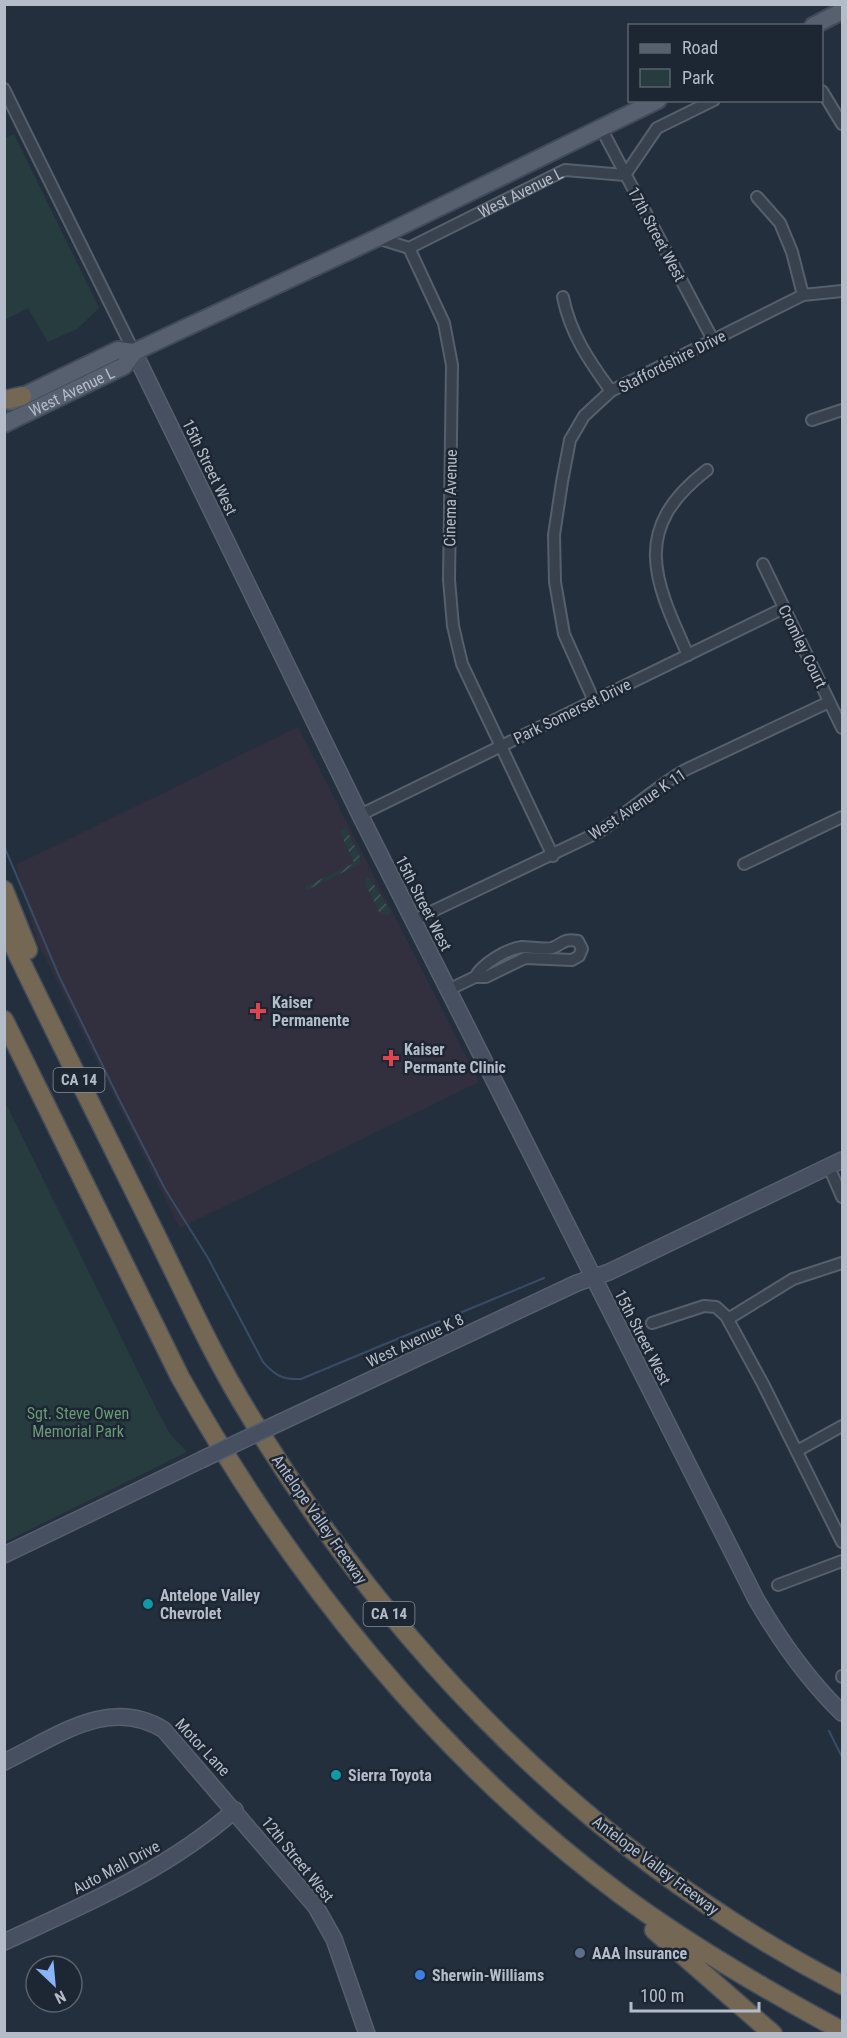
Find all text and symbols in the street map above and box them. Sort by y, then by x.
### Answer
legend [628,24,823,102]
text: Road [682,37,718,58]
text: Park [682,67,714,88]
street label: West Avenue L [475,163,567,222]
street label: 17th Street West [624,184,690,285]
street label: Staffordshire Drive [615,326,729,397]
street label: West Avenue L [26,363,118,420]
street label: 15th Street West [178,416,241,519]
street label: Cinema Avenue [440,449,461,547]
street label: Cromley Court [774,602,831,691]
street label: Park Somerset Drive [510,675,634,748]
street label: West Avenue K 11 [585,765,689,844]
street label: 15th Street West [391,852,456,954]
place label: Kaiser Permanente [272,993,350,1030]
marker: Kaiser Permanente [249,1002,267,1020]
place label: Kaiser Permante Clinic [404,1040,506,1077]
marker: Kaiser Permante Clinic [382,1049,400,1067]
road number: CA 14 [54,1068,104,1092]
street label: 15th Street West [610,1286,675,1388]
street label: West Avenue K 8 [364,1310,467,1371]
park label: Sgt. Steve Owen Memorial Park [27,1404,129,1441]
street label: Antelope Valley Freeway [268,1451,371,1588]
place label: Antelope Valley Chevrolet [160,1586,260,1623]
marker: Antelope Valley Chevrolet [141,1597,155,1611]
road number: CA 14 [364,1602,414,1626]
street label: Motor Lane [171,1715,234,1780]
place label: Sierra Toyota [348,1766,432,1785]
marker: Sierra Toyota [329,1768,343,1782]
street label: Antelope Valley Freeway [589,1812,723,1919]
street label: 12th Street West [257,1813,338,1906]
street label: Auto Mall Drive [69,1837,163,1898]
place label: AAA Insurance [592,1944,688,1963]
marker: AAA Insurance [573,1946,587,1960]
north arrow [24,1954,84,2014]
place label: Sherwin-Williams [432,1966,544,1985]
marker: Sherwin-Williams [413,1968,427,1982]
scale bar [631,1975,758,2013]
text: 100 m [640,1985,684,2006]
text: N [52,1986,69,2008]

